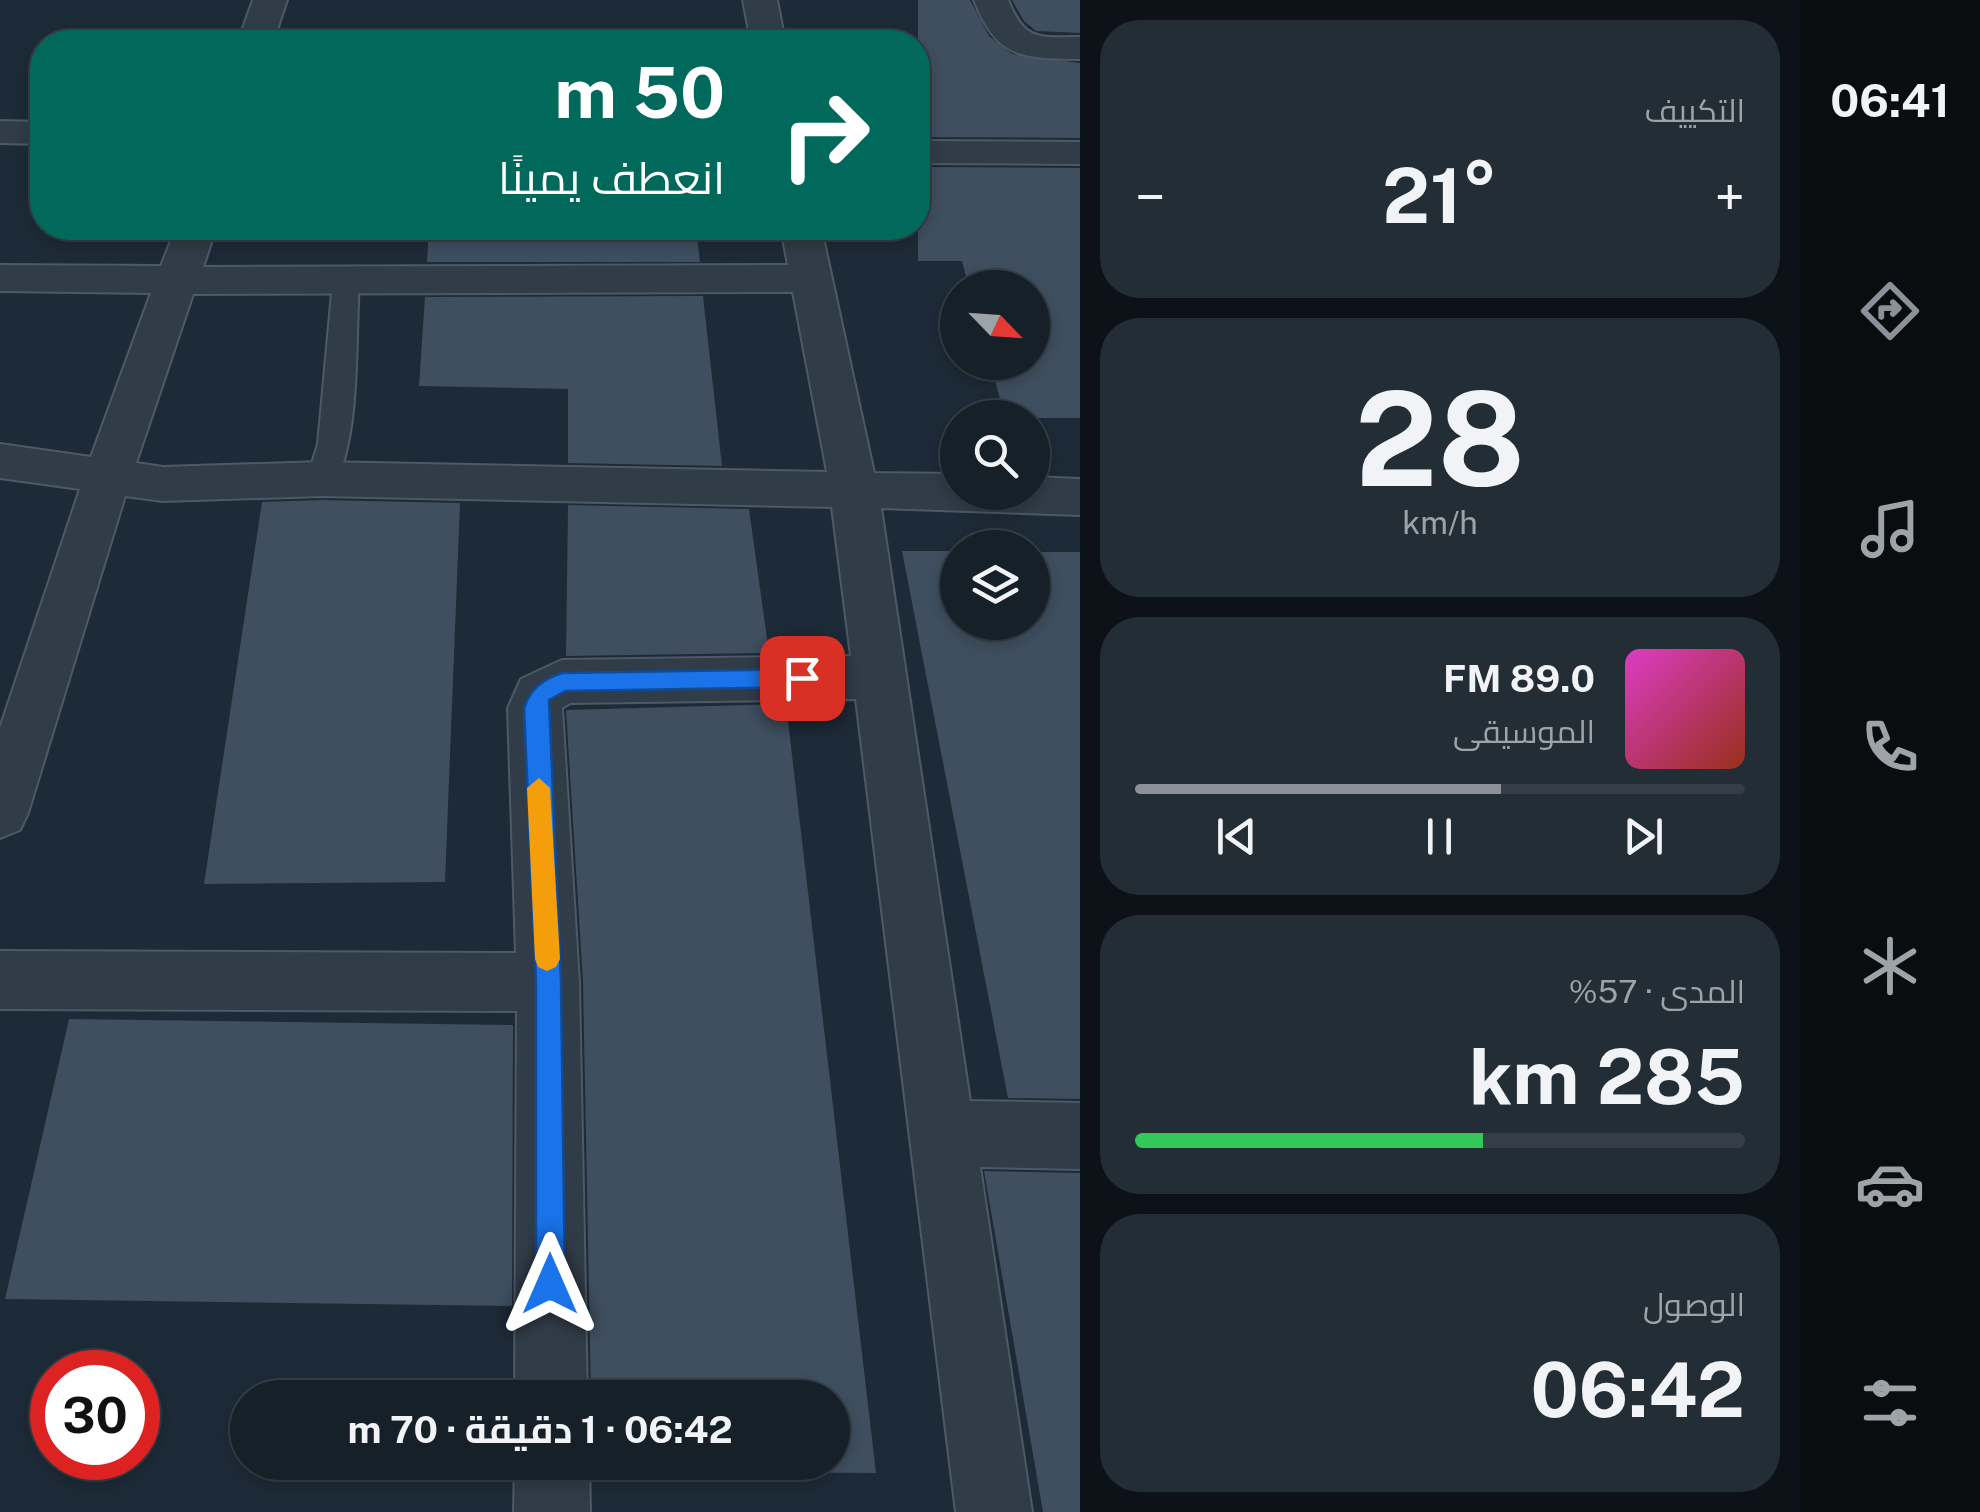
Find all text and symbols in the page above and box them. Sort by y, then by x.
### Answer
text: 50 m [554,51,725,134]
icon: right [760,70,890,200]
text: 06:41 [1830,74,1950,127]
text: التكييف [1645,92,1745,129]
text: انعطف يمينًا [498,151,725,204]
text: 21° [1382,152,1498,240]
text: − [1135,165,1166,229]
text: + [1715,165,1745,229]
north arrow [940,270,1050,380]
map controls [940,270,1050,640]
icon: directions [1855,276,1925,346]
text: 28 [1355,363,1525,515]
button: search [940,400,1050,510]
icon: music [1855,494,1925,564]
text: km/h [1402,504,1478,541]
button: layers [940,530,1050,640]
pin [760,636,845,721]
icon: arrive [775,651,830,706]
text: 89.0 FM [1443,656,1595,701]
icon: phone [1855,712,1925,782]
text: الموسيقى [1453,713,1595,750]
icon: previous [1209,809,1264,864]
icon: pause [1412,809,1467,864]
icon: next [1616,809,1671,864]
icon: climate [1855,931,1925,1001]
text: المدى · 57% [1569,973,1745,1010]
text: 285 km [1469,1033,1745,1121]
icon: car [1855,1149,1925,1219]
position arrow [498,1232,602,1336]
text: الوصول [1643,1286,1745,1323]
text: 06:42 [1531,1346,1745,1434]
speed limit sign: 30 [30,1350,160,1480]
icon: filters [1855,1368,1925,1438]
text: 06:42 · 1 دقيقة · 70 m [347,1407,733,1452]

